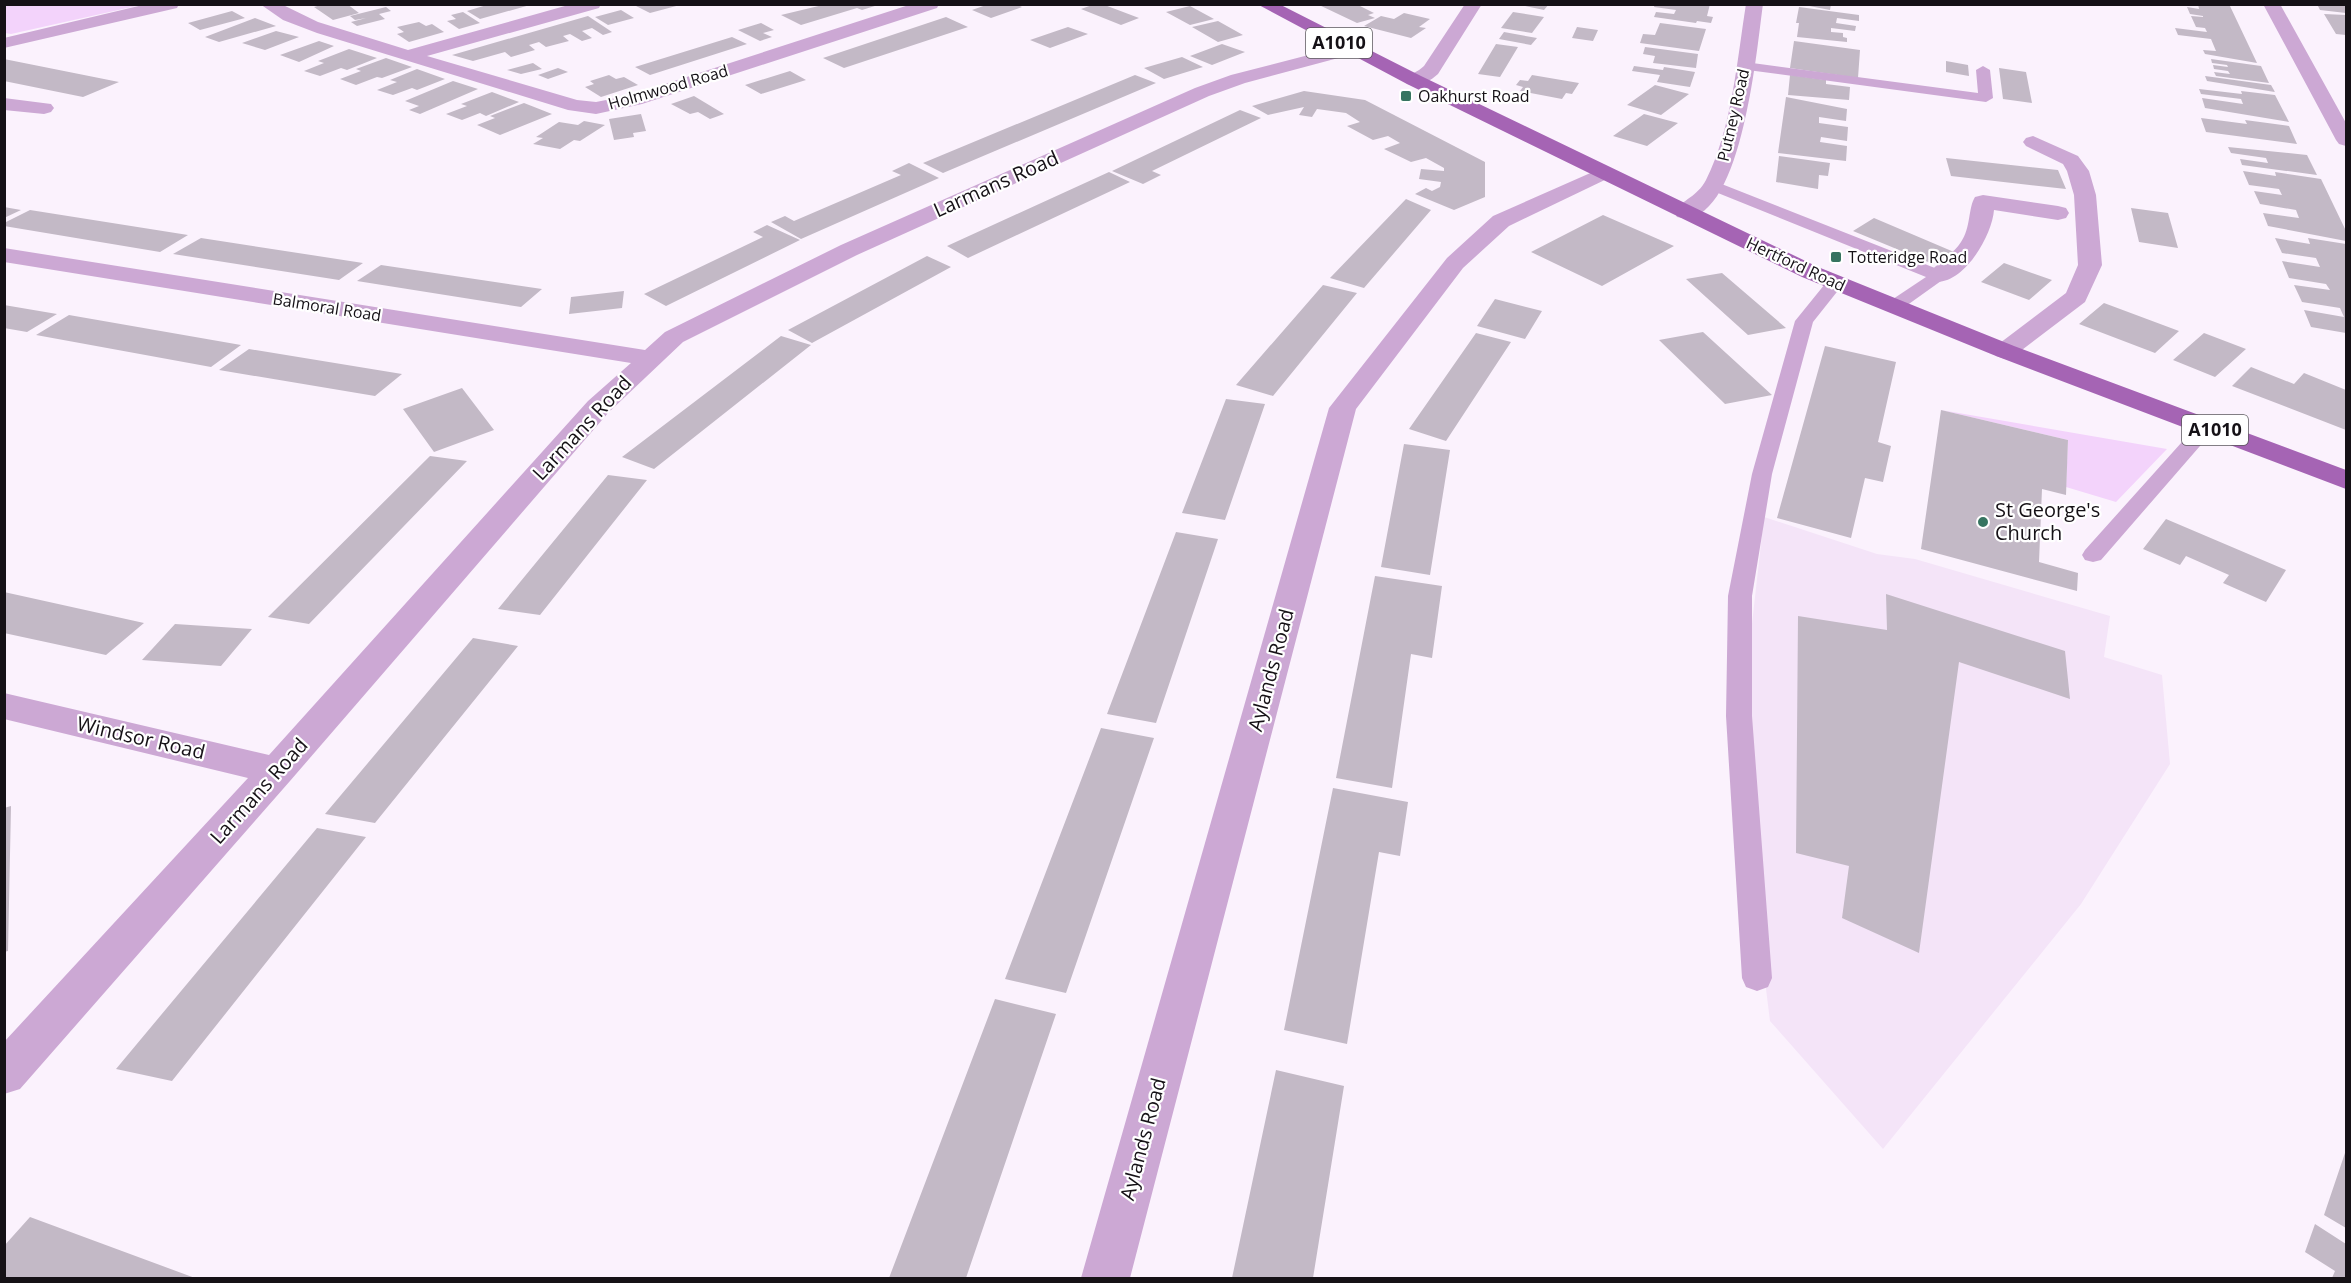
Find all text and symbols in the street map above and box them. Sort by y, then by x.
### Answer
road number: A1010 [1306,28,1372,58]
street label: Holmwood Road [605,59,731,115]
street label: Putney Road [1712,67,1754,163]
place label: Oakhurst Road [1418,85,1530,107]
marker: Oakhurst Road [1399,89,1413,103]
street label: Larmans Road [929,144,1063,223]
street label: Hertford Road [1743,231,1849,297]
place label: Totteridge Road [1848,246,1967,268]
marker: Totteridge Road [1829,250,1843,264]
street label: Balmoral Road [271,288,383,326]
street label: Larmans Road [526,369,637,486]
road number: A1010 [2182,415,2248,445]
place label: St George's Church [1995,496,2100,546]
marker: St George's Church [1976,515,1990,529]
street label: Aylands Road [1241,606,1300,734]
street label: Windsor Road [74,710,208,765]
street label: Larmans Road [204,732,314,850]
street label: Aylands Road [1113,1075,1172,1203]

